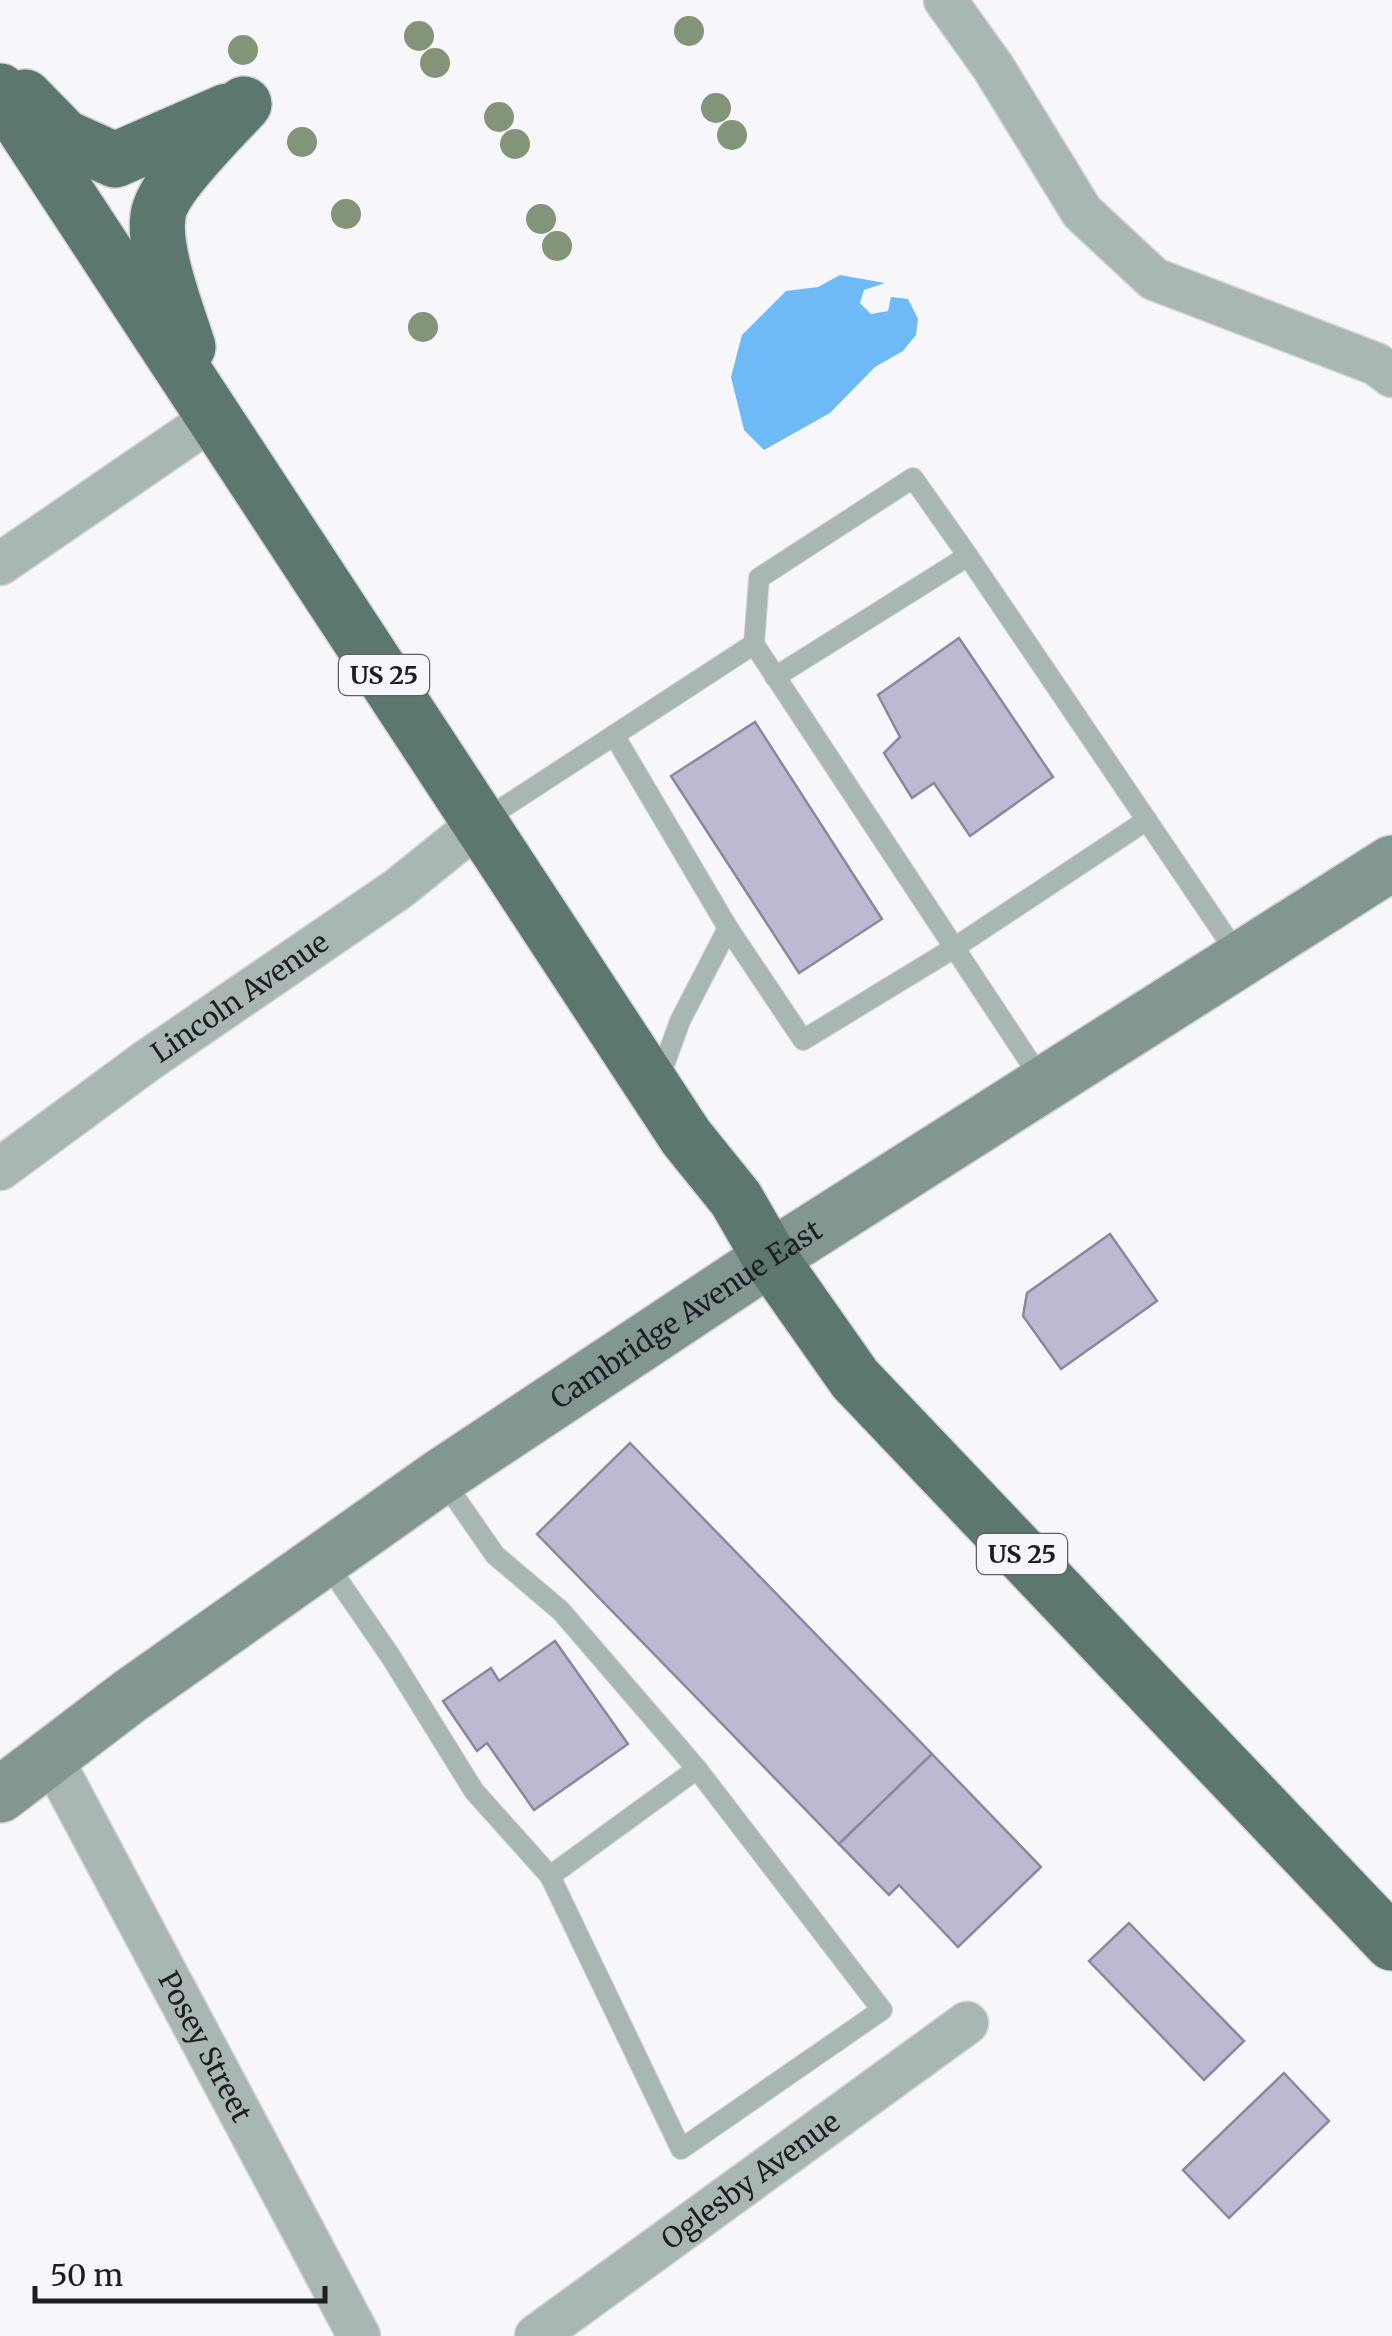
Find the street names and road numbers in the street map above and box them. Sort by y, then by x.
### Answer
road number: US 25 [339,655,429,695]
street label: Lincoln Avenue [144,924,335,1071]
street label: Cambridge Avenue East [544,1212,828,1417]
road number: US 25 [977,1534,1067,1574]
street label: Posey Street [150,1965,260,2128]
street label: Oglesby Avenue [654,2103,847,2257]

